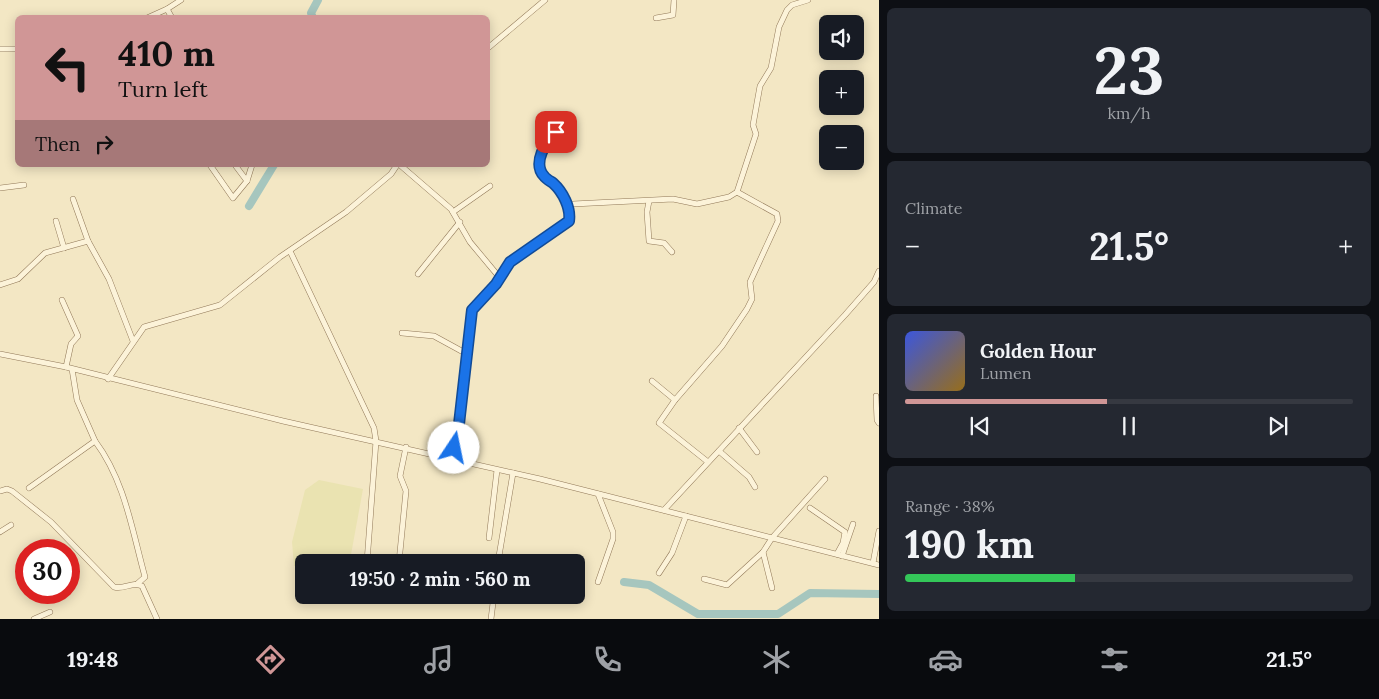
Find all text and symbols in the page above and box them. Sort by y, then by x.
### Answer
map controls [819,15,864,170]
button: sound [819,15,864,60]
text: 23 [1093,29,1165,112]
text: 410 m [118,31,215,76]
icon: left [35,35,100,100]
button: + [819,70,864,115]
text: Turn left [118,75,208,103]
text: km/h [1107,103,1151,123]
pin [535,111,577,153]
icon: arrive [542,118,570,146]
button: − [819,125,864,170]
icon: right [90,130,118,158]
text: Then [35,132,80,156]
text: Climate [905,198,962,218]
text: 21.5° [1089,222,1169,270]
text: − [905,229,920,265]
text: + [1338,229,1353,265]
text: Golden Hour [980,339,1096,363]
text: Lumen [980,363,1032,383]
icon: previous [966,412,994,440]
icon: pause [1115,412,1143,440]
icon: next [1264,412,1292,440]
position arrow [427,421,479,473]
text: Range · 38% [905,496,995,516]
text: 190 km [905,520,1034,568]
speed limit sign: 30 [15,539,80,604]
text: 19:50 · 2 min · 560 m [349,567,531,591]
icon: directions [253,642,288,677]
icon: music [421,642,456,677]
icon: phone [590,642,625,677]
icon: climate [759,642,794,677]
icon: car [928,642,963,677]
icon: filters [1097,642,1132,677]
text: 19:48 [67,645,119,673]
text: 21.5° [1266,645,1312,673]

